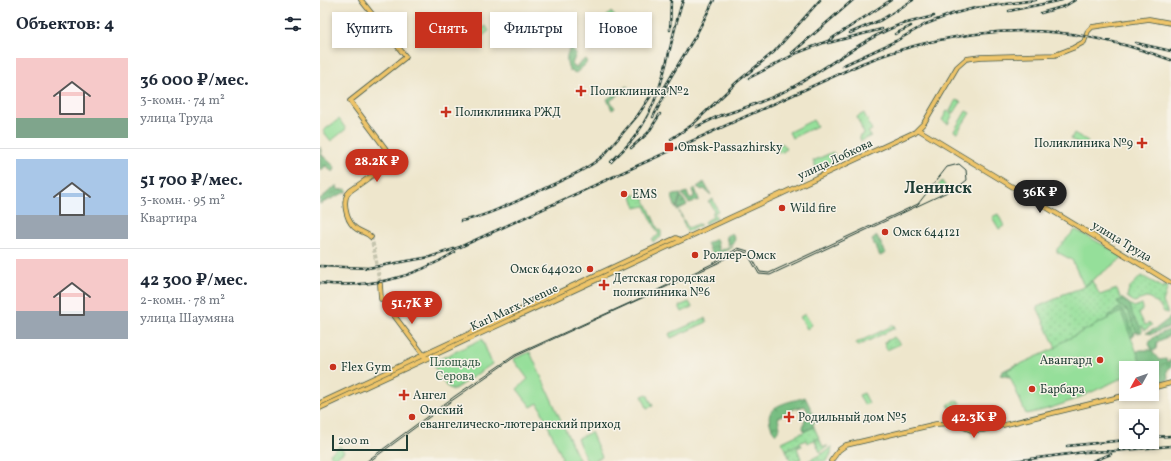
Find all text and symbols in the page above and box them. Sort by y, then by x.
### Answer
chip: Купить [332,12,407,48]
chip: Снять [415,12,482,48]
chip: Фильтры [490,12,577,48]
chip: Новое [585,12,652,48]
text: Объектов: 4 [16,13,114,36]
icon: filters [282,13,304,35]
text: 36 000 ₽/мес. [140,69,249,92]
icon: home [48,74,96,122]
place label: Поликлиника №2 [590,84,689,100]
marker: Поликлиника №2 [575,85,587,97]
text: 3-комн. · 74 m² [140,92,225,110]
place label: Поликлиника РЖД [455,105,561,121]
marker: Поликлиника РЖД [440,106,452,118]
text: улица Труда [140,110,213,128]
street label: улица Лобкова [795,135,876,184]
place label: Поликлиника №9 [1034,136,1133,152]
marker: Поликлиника №9 [1136,137,1148,149]
place label: Omsk-Passazhirsky [678,140,783,156]
marker: Omsk-Passazhirsky [663,141,675,153]
pin: 28.2K ₽ [340,149,414,183]
text: 28.2K ₽ [354,153,400,171]
text: 51 700 ₽/мес. [140,169,243,192]
icon: home [48,175,96,223]
district label: Ленинск [904,178,972,200]
pin: 36K ₽ [1012,180,1068,214]
text: 36K ₽ [1023,184,1057,202]
place label: EMS [632,187,657,203]
marker: EMS [619,189,629,199]
text: 3-комн. · 95 m² [140,192,225,210]
place label: Wild fire [790,201,837,217]
marker: Wild fire [777,203,787,213]
text: Квартира [140,210,197,228]
street label: улица Труда [1088,218,1155,266]
place label: Омск 644121 [893,225,960,241]
marker: Омск 644121 [880,227,890,237]
place label: Роллер-Омск [703,248,776,264]
marker: Роллер-Омск [690,250,700,260]
place label: Омск 644020 [510,262,582,278]
marker: Омск 644020 [585,264,595,274]
text: 42 300 ₽/мес. [140,269,248,292]
place label: Детская городская поликлиника №6 [613,271,715,301]
icon: home [48,275,96,323]
marker: Детская городская поликлиника №6 [598,279,610,291]
street label: Karl Marx Avenue [468,280,561,335]
pin: 51.7K ₽ [375,291,449,325]
text: 2-комн. · 78 m² [140,292,225,310]
text: 51.7K ₽ [391,295,433,313]
text: улица Шаумяна [140,310,235,328]
place label: Авангард [1040,353,1092,369]
park label: Площадь Серова [429,355,481,385]
marker: Авангард [1095,355,1105,365]
place label: Flex Gym [341,360,392,376]
north arrow [1119,361,1159,401]
map controls [1119,361,1159,449]
marker: Flex Gym [328,362,338,372]
place label: Барбара [1040,382,1085,398]
marker: Барбара [1027,384,1037,394]
place label: Ангел [413,388,447,404]
marker: Ангел [398,389,410,401]
place label: Омский евангелическо-лютеранский приход [420,403,621,433]
pin: 42.3K ₽ [937,405,1011,439]
text: 42.3K ₽ [951,409,997,427]
button: locate [1119,409,1159,449]
place label: Родильный дом №5 [798,410,907,426]
marker: Родильный дом №5 [783,411,795,423]
marker: Омский евангелическо-лютеранский приход [407,412,417,422]
scale bar [332,433,408,452]
text: 200 m [338,434,369,449]

